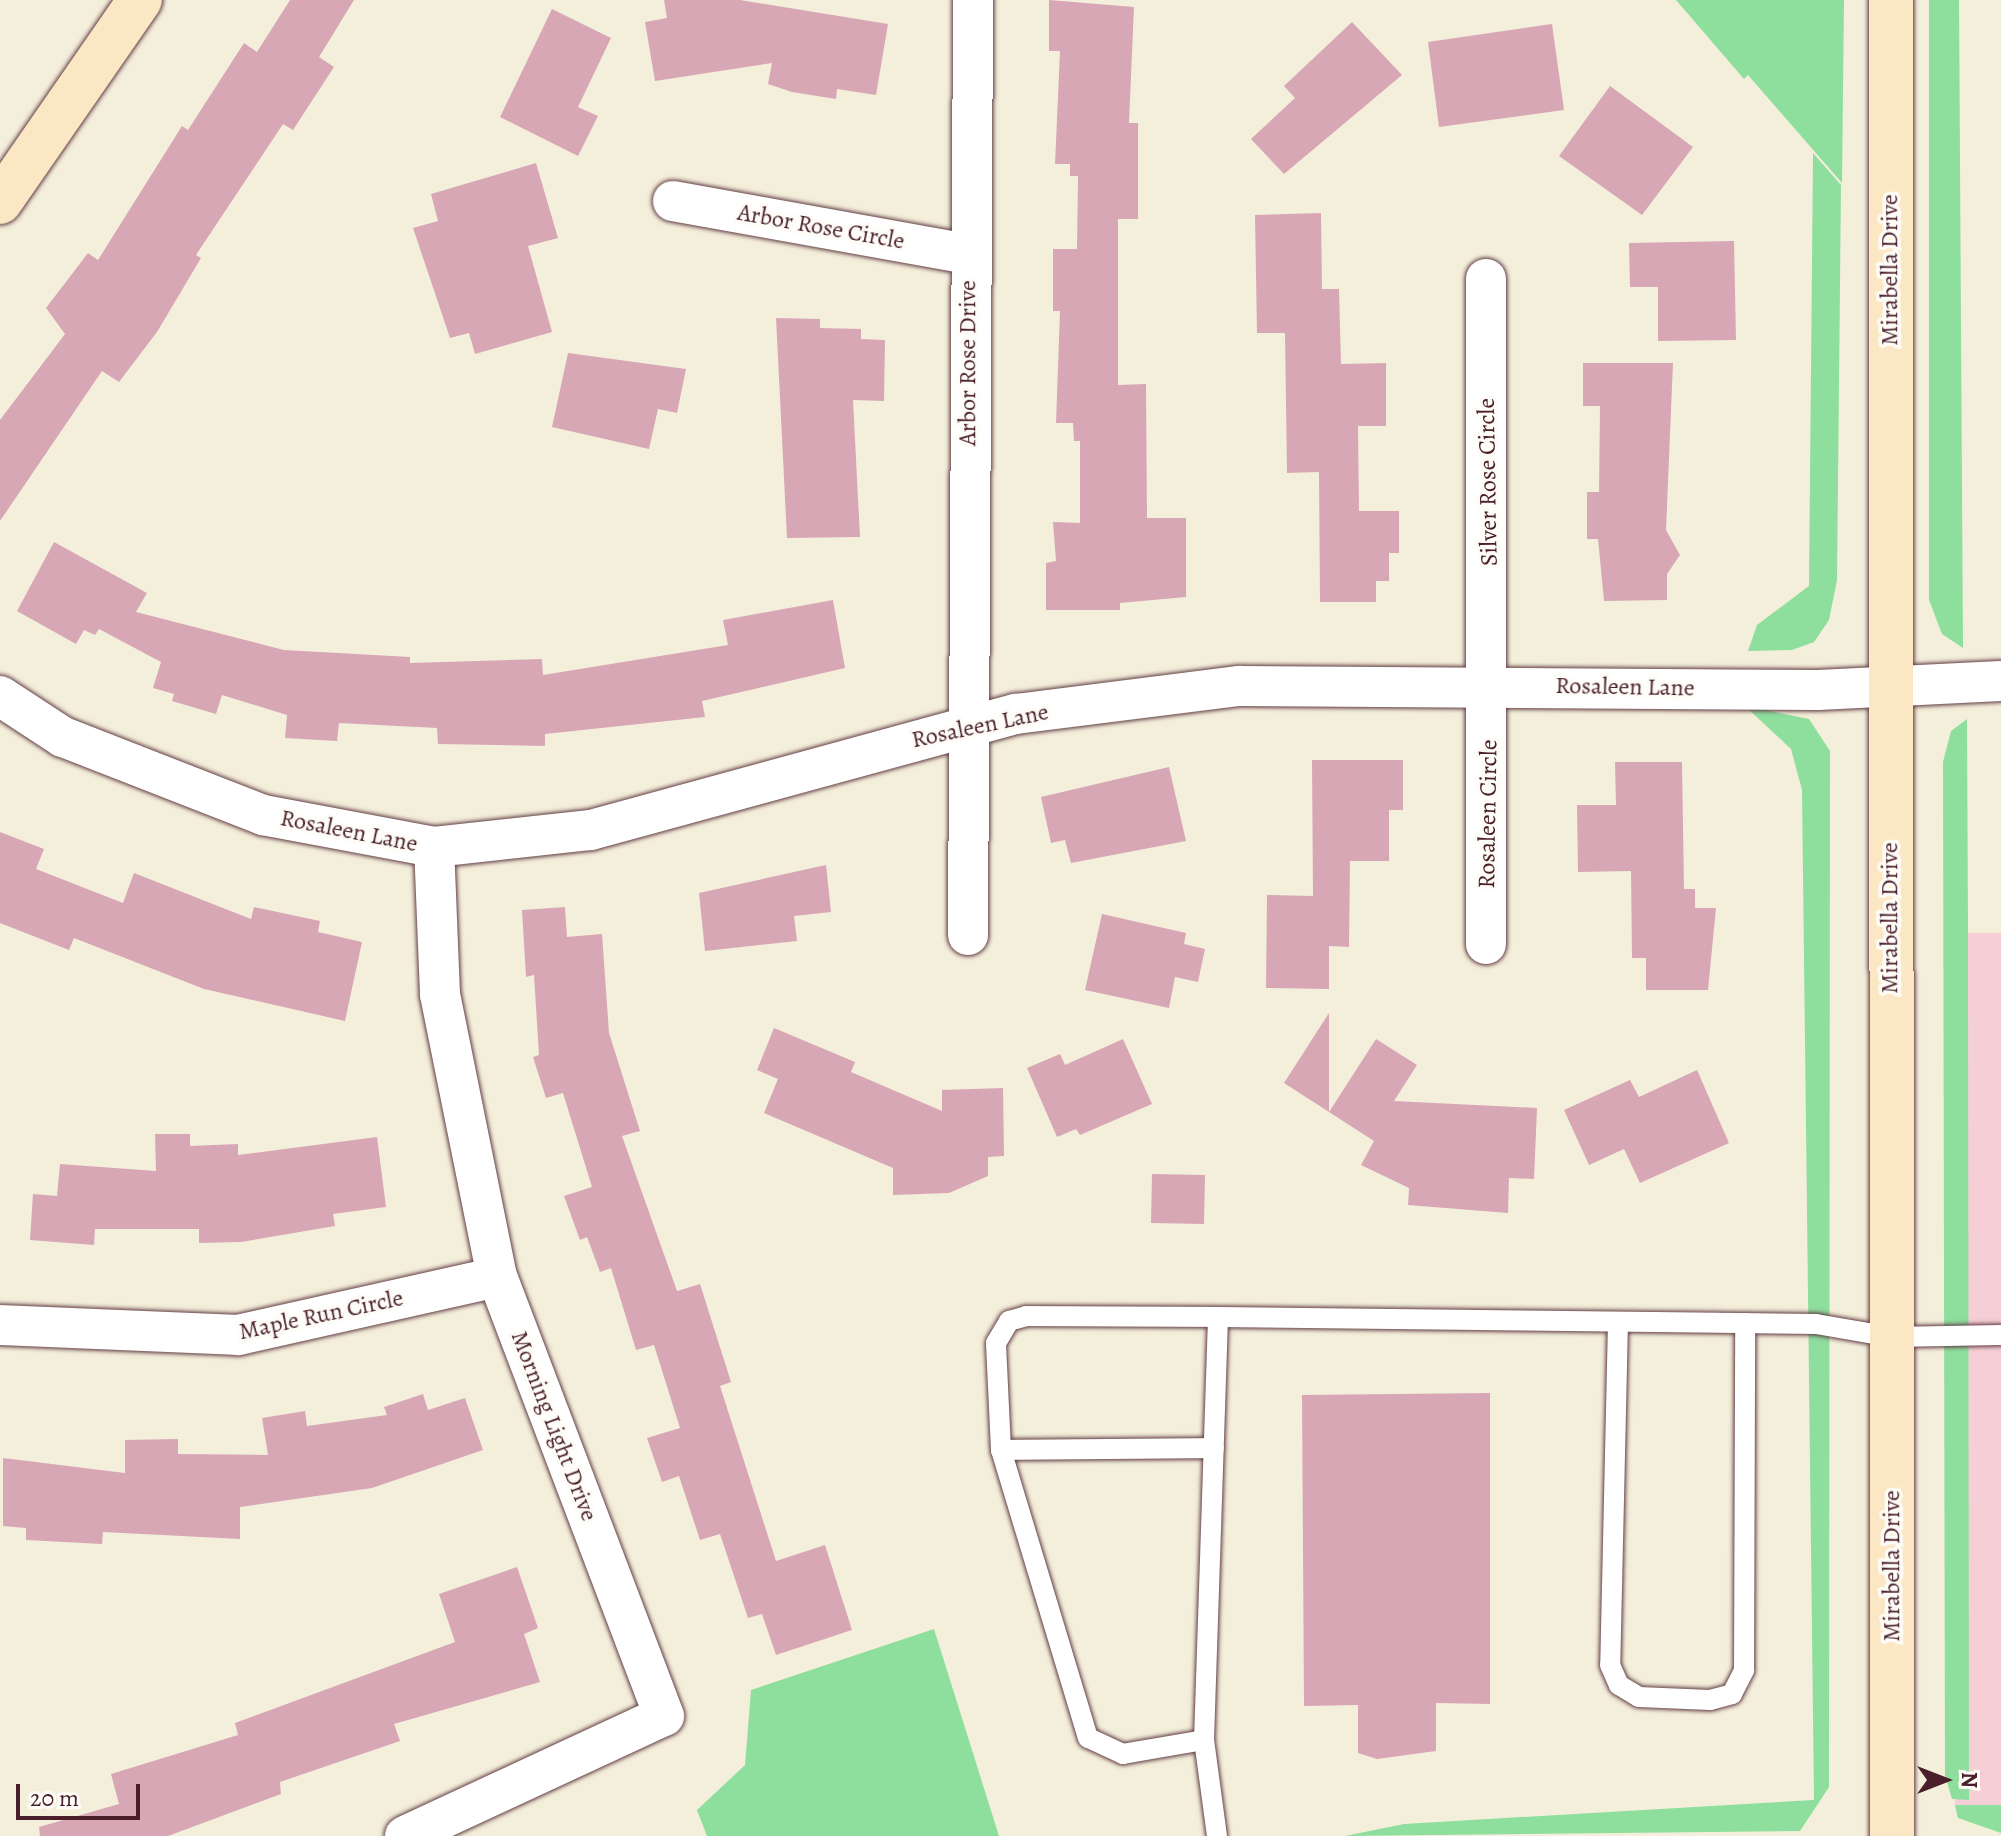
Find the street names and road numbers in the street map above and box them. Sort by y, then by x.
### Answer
street label: Mirabella Drive [1876,194,1904,346]
street label: Arbor Rose Circle [735,198,907,256]
street label: Arbor Rose Drive [954,280,982,446]
street label: Silver Rose Circle [1472,398,1504,566]
street label: Rosaleen Lane [1555,671,1695,703]
street label: Rosaleen Lane [909,697,1051,755]
street label: Rosaleen Circle [1472,739,1504,889]
street label: Rosaleen Lane [278,804,420,858]
street label: Mirabella Drive [1876,842,1904,994]
street label: Maple Run Circle [236,1284,406,1346]
street label: Morning Light Drive [505,1327,603,1525]
street label: Mirabella Drive [1878,1490,1906,1642]

